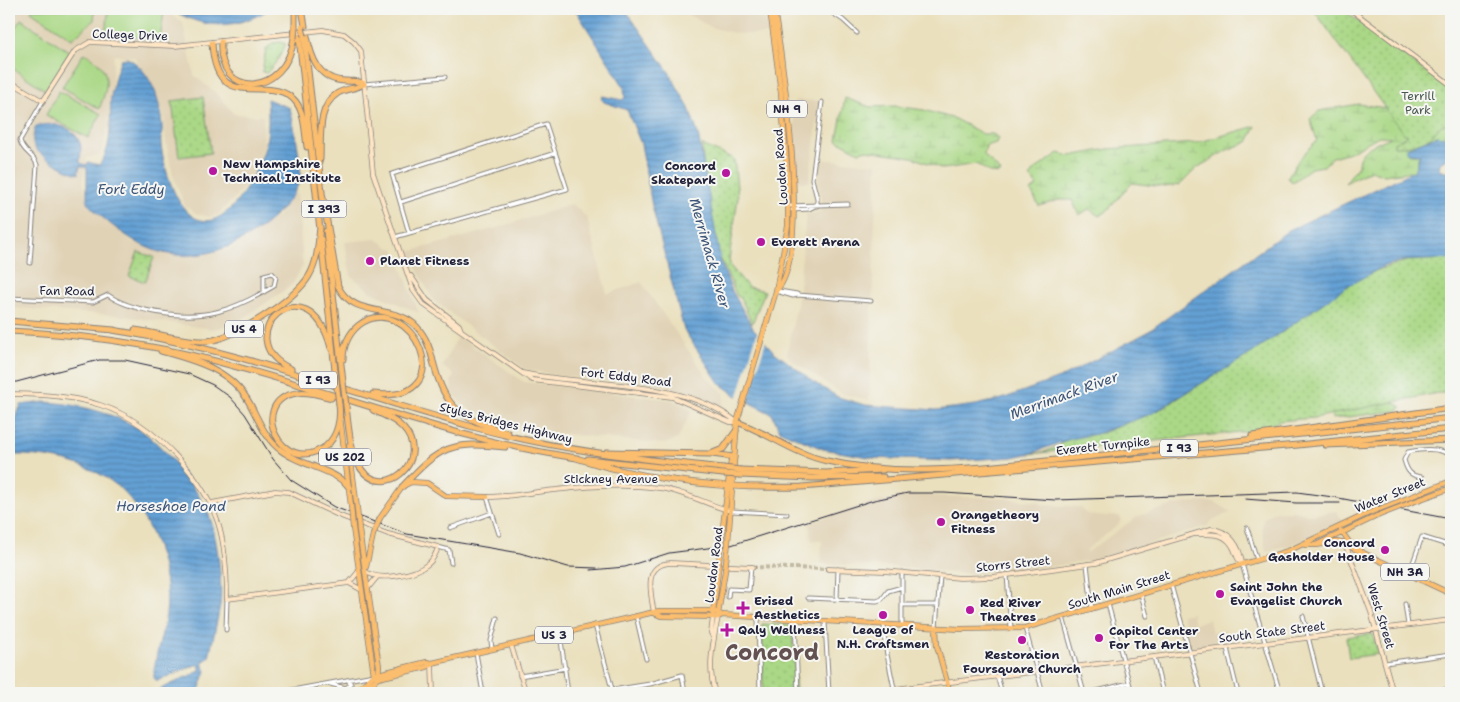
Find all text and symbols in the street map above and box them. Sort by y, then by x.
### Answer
street label: College Drive [92,26,168,44]
park label: Terrill Park [1401,88,1435,118]
road number: NH 9 [767,100,807,118]
street label: Loudon Road [770,128,792,206]
place label: New Hampshire Technical Institute [223,156,341,186]
place label: Concord Skatepark [651,158,716,188]
marker: New Hampshire Technical Institute [207,165,219,177]
marker: Concord Skatepark [720,167,732,179]
water label: Fort Eddy [97,180,165,198]
water label: Merrimack River [686,196,734,310]
road number: I 393 [302,200,346,218]
place label: Everett Arena [771,234,861,250]
marker: Everett Arena [755,236,767,248]
place label: Planet Fitness [380,253,469,269]
marker: Planet Fitness [364,255,376,267]
street label: Fan Road [39,283,95,299]
road number: US 4 [225,320,263,338]
street label: Fort Eddy Road [580,363,673,391]
water label: Merrimack River [1008,367,1121,423]
road number: I 93 [299,372,337,388]
street label: Styles Bridges Highway [438,399,574,447]
street label: Everett Turnpike [1055,433,1151,459]
road number: I 93 [1160,439,1198,456]
road number: US 202 [319,448,371,466]
street label: Stickney Avenue [564,471,658,487]
street label: Water Street [1352,474,1428,516]
water label: Horseshoe Pond [116,497,226,515]
place label: Orangetheory Fitness [951,507,1039,537]
marker: Orangetheory Fitness [935,516,947,528]
street label: Loudon Road [701,526,727,604]
place label: Concord Gasholder House [1268,535,1375,565]
marker: Concord Gasholder House [1379,544,1391,556]
street label: Storrs Street [975,552,1051,576]
road number: NH 3A [1381,564,1429,580]
street label: South Main Street [1066,567,1172,613]
place label: Saint John the Evangelist Church [1230,579,1342,609]
street label: West Street [1363,581,1399,651]
marker: Saint John the Evangelist Church [1214,588,1226,600]
place label: Erised Aesthetics [754,593,820,623]
place label: Red River Theatres [980,595,1042,625]
marker: Erised Aesthetics [736,601,750,615]
marker: Red River Theatres [964,604,976,616]
marker: League of N.H. Craftsmen [877,609,889,621]
street label: South State Street [1218,618,1326,646]
place label: Qaly Wellness [738,622,825,638]
place label: League of N.H. Craftsmen [837,622,929,652]
marker: Qaly Wellness [720,623,734,637]
place label: Capitol Center For The Arts [1109,623,1199,653]
road number: US 3 [535,626,573,644]
marker: Capitol Center For The Arts [1093,632,1105,644]
marker: Restoration Foursquare Church [1016,634,1028,646]
district label: Concord [725,638,819,667]
place label: Restoration Foursquare Church [963,647,1081,677]

